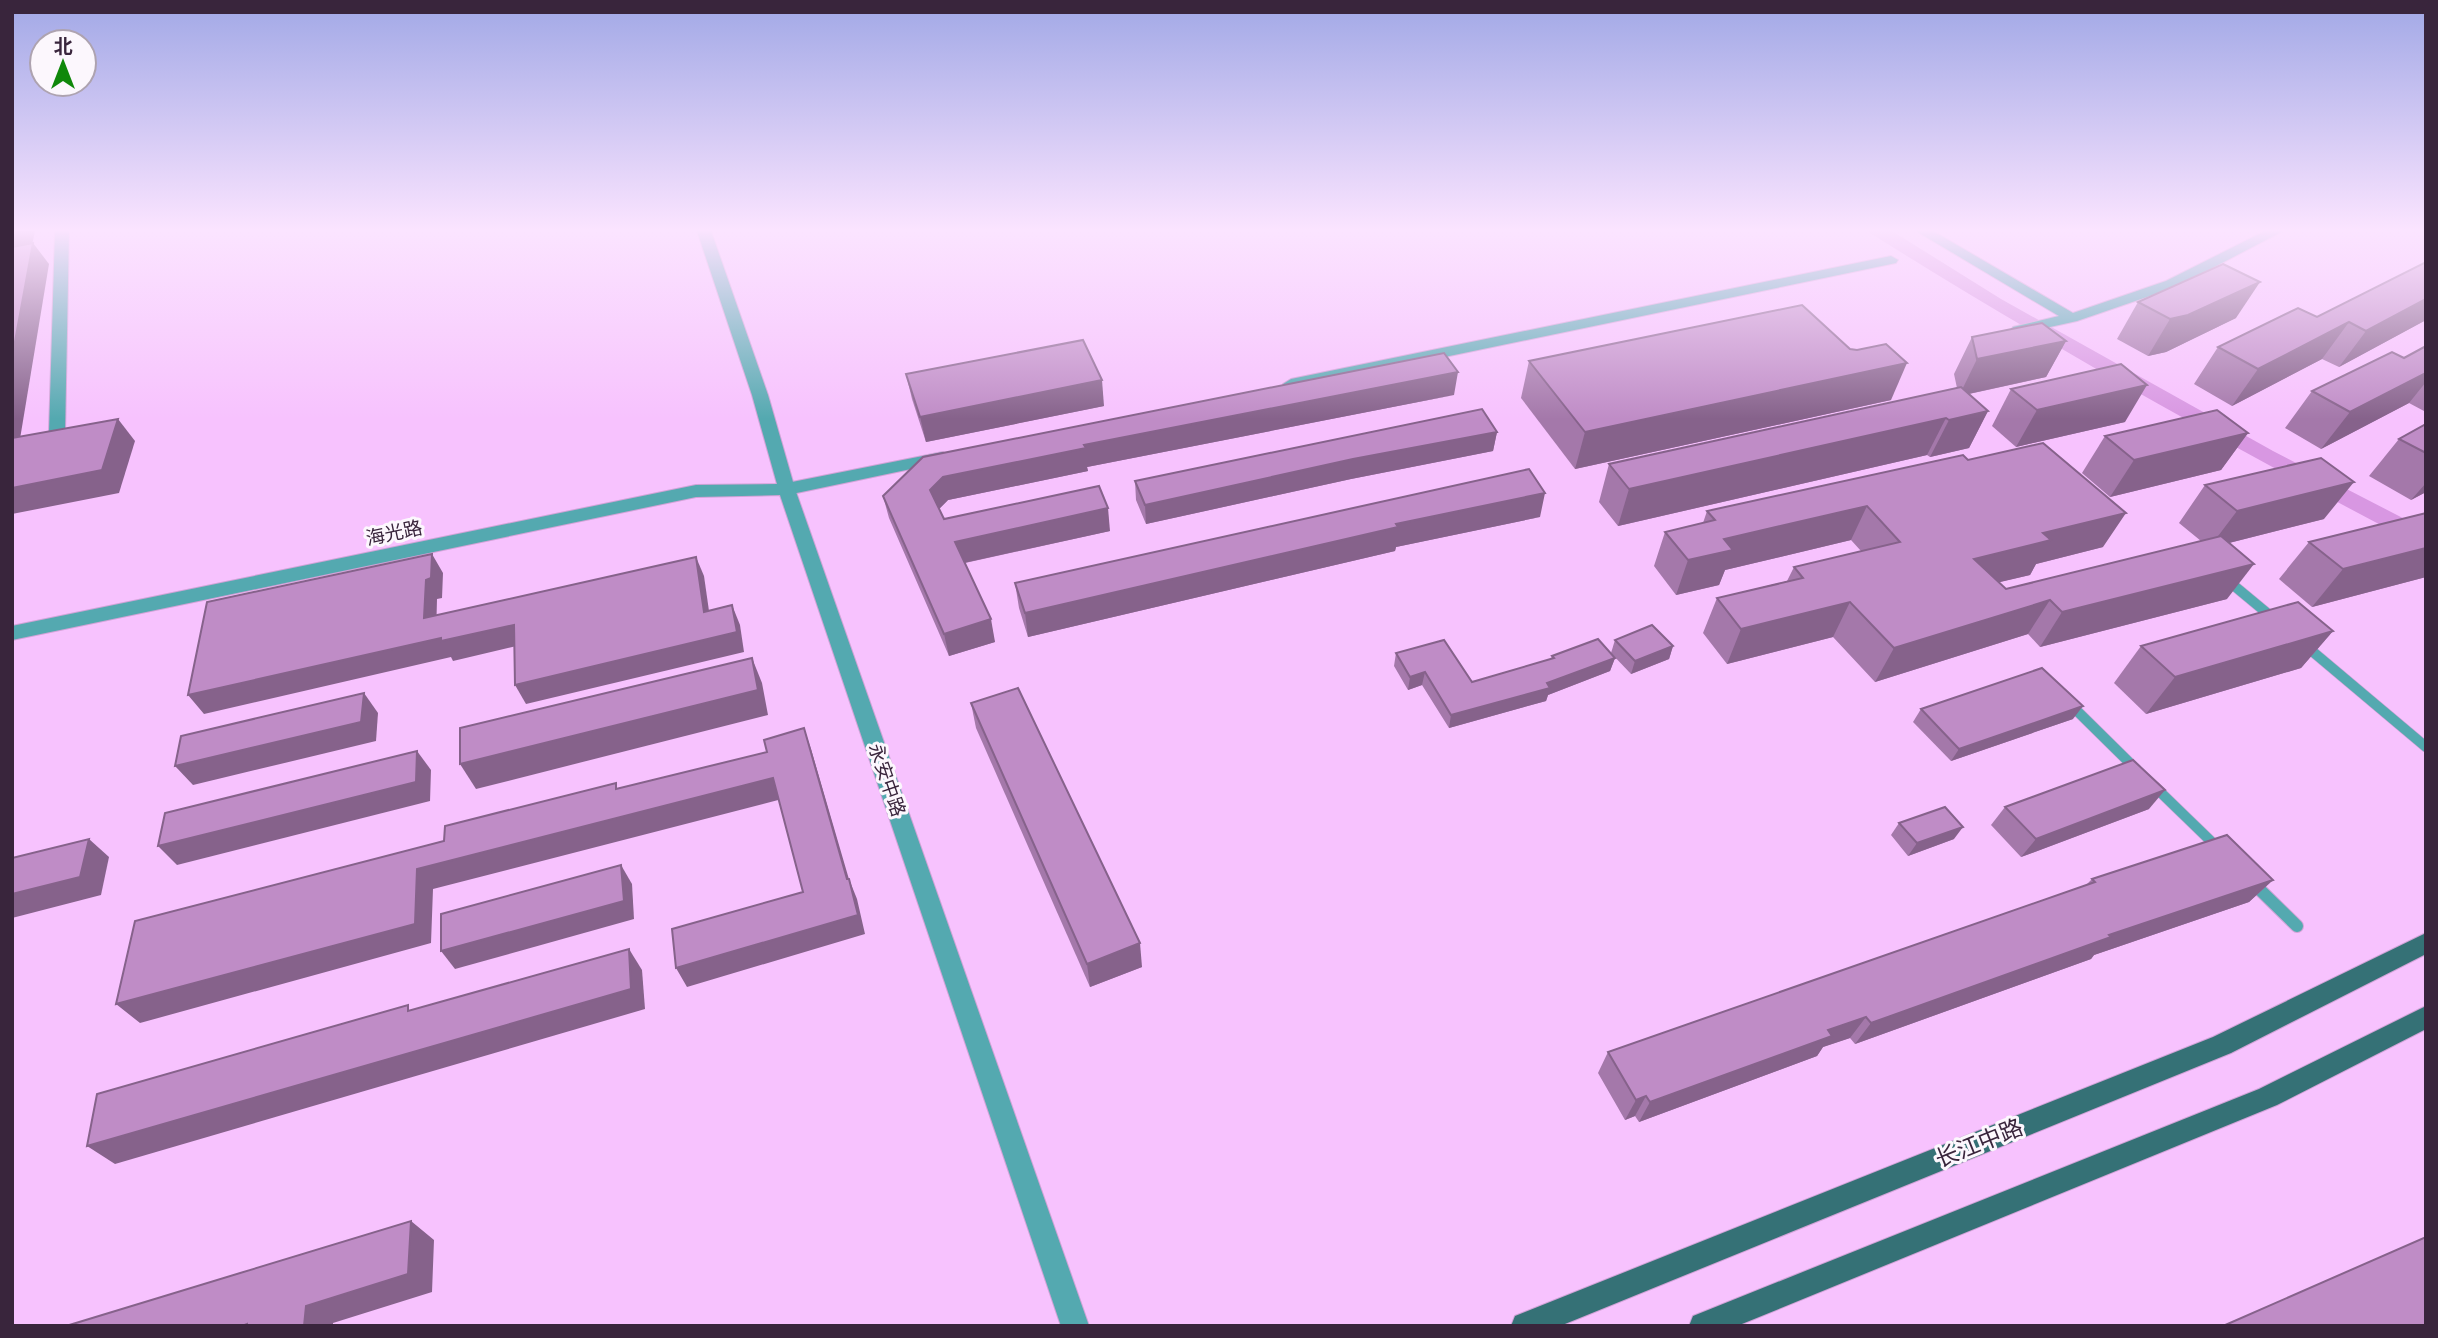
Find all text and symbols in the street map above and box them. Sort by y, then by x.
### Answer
north arrow [28,28,98,98]
text: 北 [53,35,73,58]
street label: 海光路 [364,516,424,550]
street label: 永安中路 [864,740,910,820]
street label: 长江中路 [1931,1113,2027,1173]

